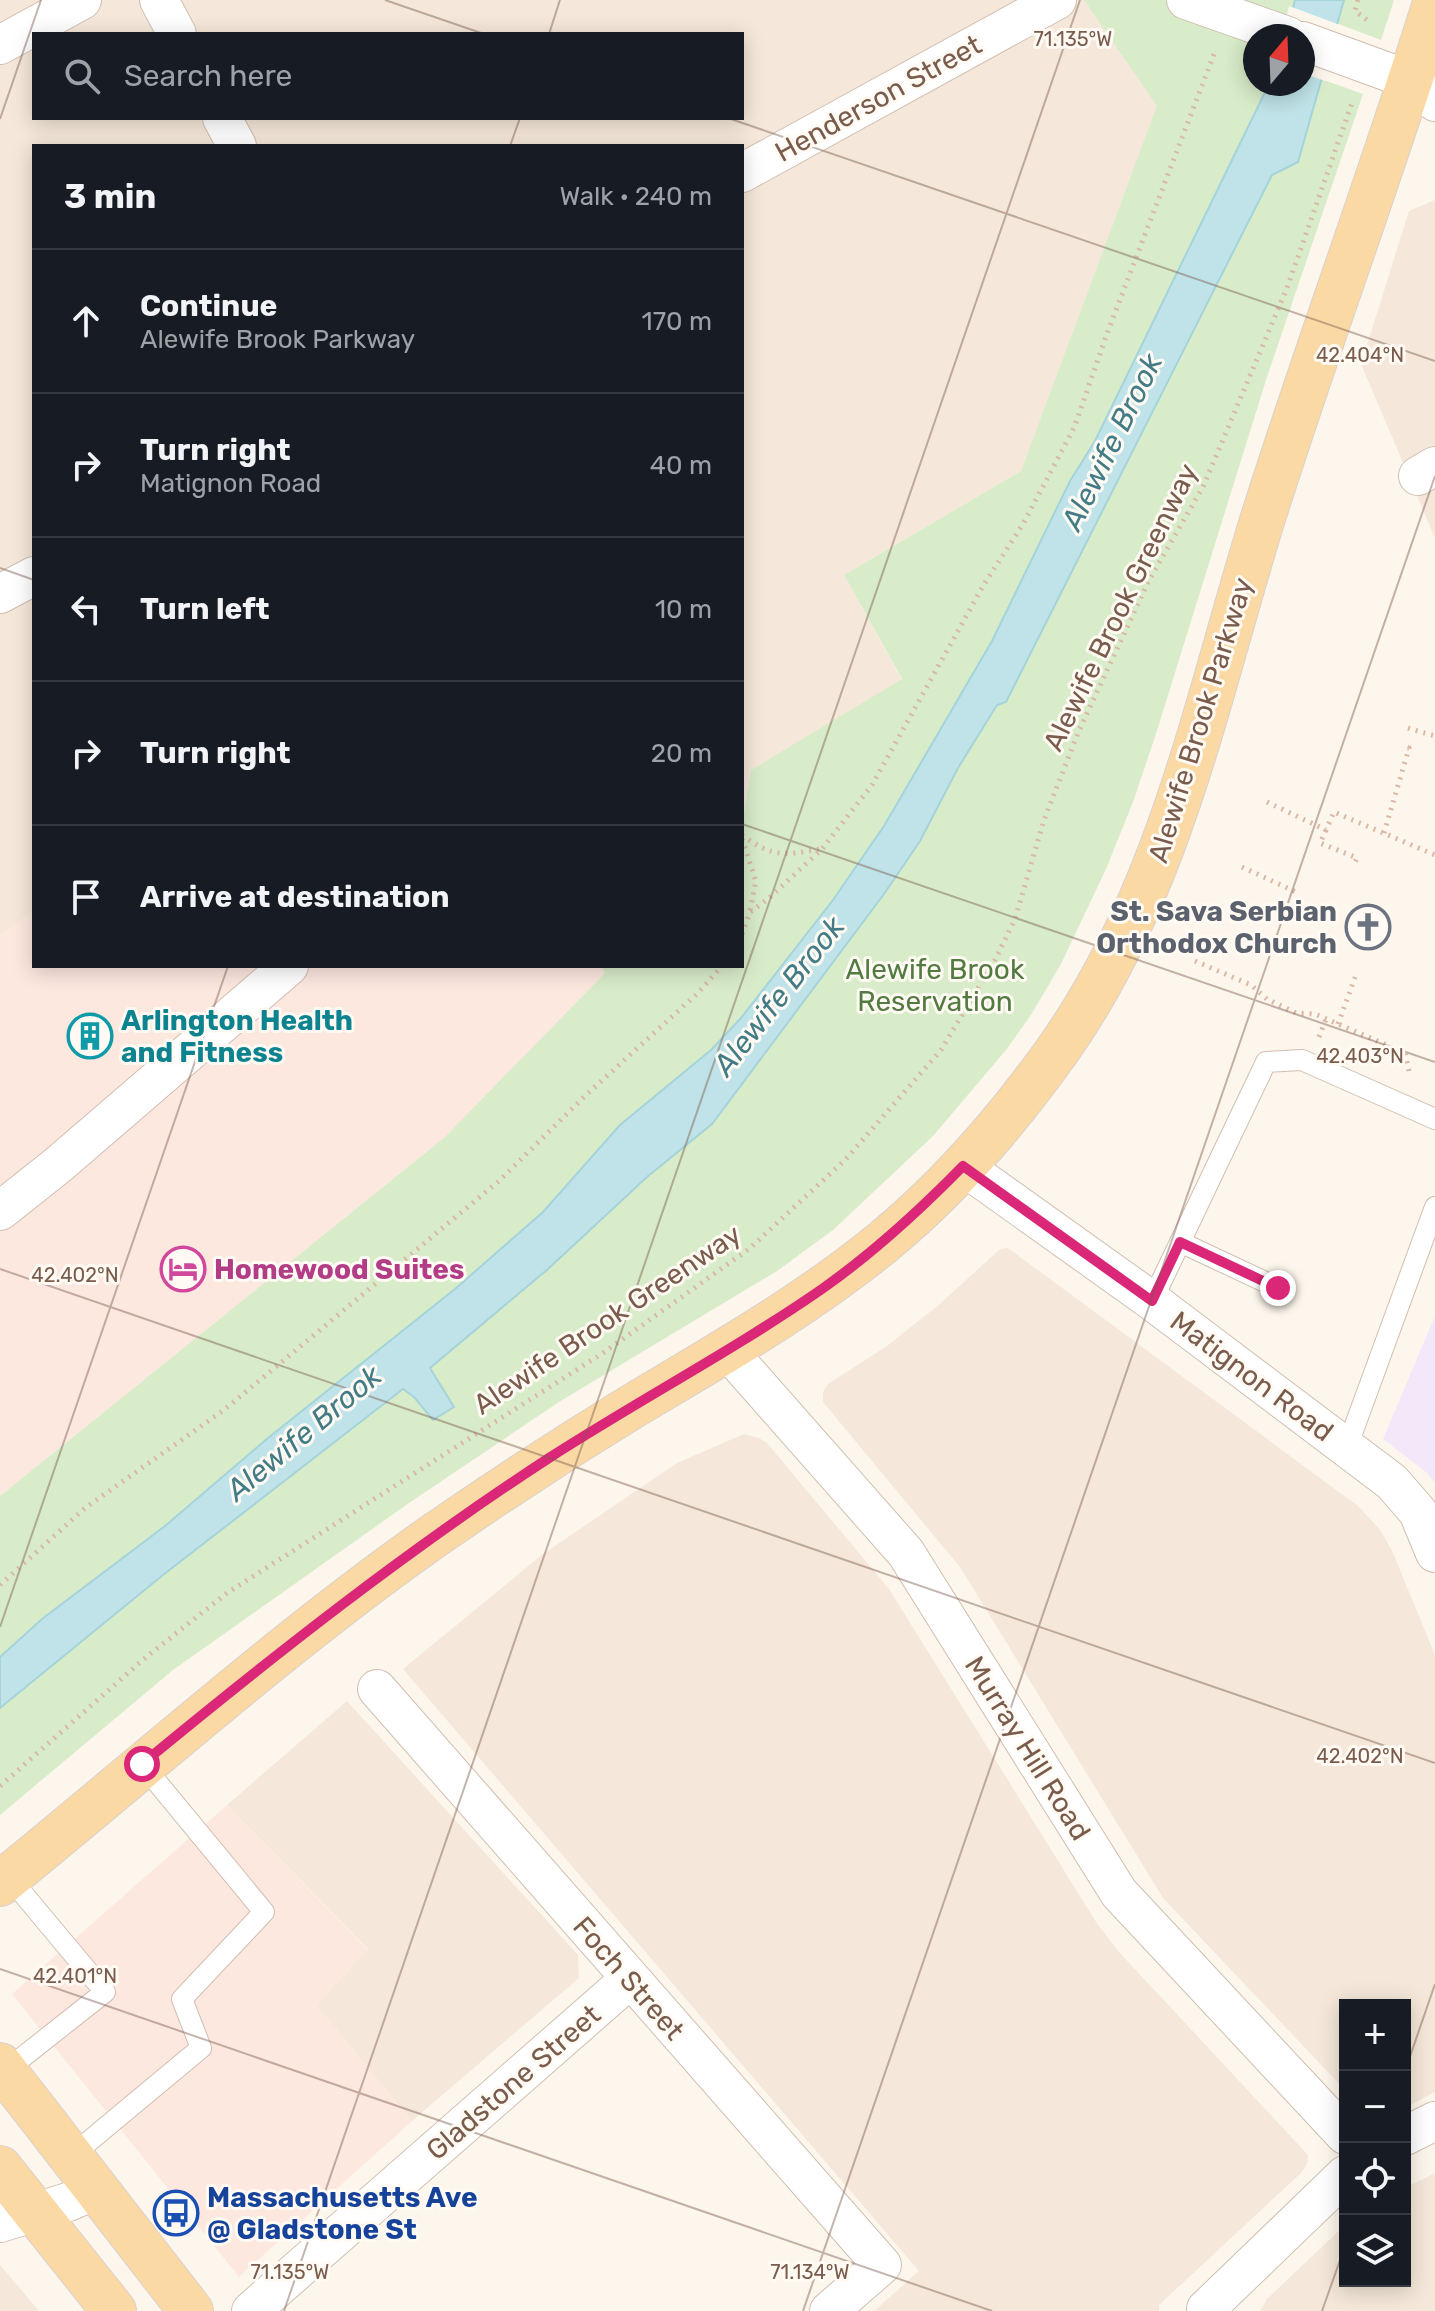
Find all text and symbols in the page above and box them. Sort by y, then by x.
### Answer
north arrow [1243,24,1315,96]
text: 71.135°W [1034,27,1112,51]
street label: Henderson Street [769,28,987,169]
search box [32,32,744,120]
icon: search [60,54,104,98]
text: Search here [124,58,292,94]
text: 3 min [64,176,156,217]
text: Walk · 240 m [559,181,712,212]
text: Continue [140,288,277,324]
icon: ahead [64,299,108,343]
text: 170 m [642,306,712,337]
text: Alewife Brook Parkway [140,324,415,355]
text: 42.404°N [1316,343,1404,367]
water label: Alewife Brook [1053,347,1170,538]
text: Turn right [140,432,291,468]
icon: right [64,443,108,487]
text: 40 m [650,450,712,481]
street label: Alewife Brook Greenway [1036,458,1204,756]
text: Matignon Road [140,468,321,499]
street label: Alewife Brook Parkway [1141,574,1260,867]
icon: left [64,587,108,631]
text: Turn left [140,591,270,627]
text: 10 m [655,594,712,625]
icon: right [64,731,108,775]
text: Turn right [140,735,291,771]
text: 20 m [651,738,712,769]
icon: arrive [64,875,108,919]
text: Arrive at destination [140,879,450,915]
place label: St. Sava Serbian Orthodox Church [1096,895,1337,960]
church icon: St. Sava Serbian Orthodox Church [1344,903,1392,951]
water label: Alewife Brook [705,909,853,1084]
park label: Alewife Brook Reservation [846,953,1025,1018]
place label: Arlington Health and Fitness [121,1004,353,1069]
building icon: Arlington Health and Fitness [66,1012,114,1060]
text: 42.403°N [1316,1044,1404,1068]
street label: Alewife Brook Greenway [467,1217,747,1421]
hotel icon: Homewood Suites [159,1245,207,1293]
place label: Homewood Suites [214,1253,464,1286]
text: 42.402°N [31,1263,119,1287]
route end [1260,1270,1296,1306]
street label: Matignon Road [1164,1304,1340,1448]
water label: Alewife Brook [217,1357,389,1510]
street label: Murray Hill Road [958,1650,1097,1846]
text: 42.402°N [1316,1744,1404,1768]
route start [124,1746,160,1782]
street label: Foch Street [566,1910,691,2047]
text: 42.401°N [33,1964,117,1988]
street label: Gladstone Street [420,1998,607,2167]
map controls [1339,1999,1411,2287]
button: + [1339,1999,1411,2071]
button: − [1339,2071,1411,2143]
button: locate [1339,2143,1411,2215]
place label: Massachusetts Ave @ Gladstone St [207,2181,478,2246]
bus stop icon: Massachusetts Ave @ Gladstone St [152,2189,200,2237]
button: layers [1339,2215,1411,2287]
text: 71.135°W [251,2260,329,2284]
text: 71.134°W [770,2260,850,2284]

